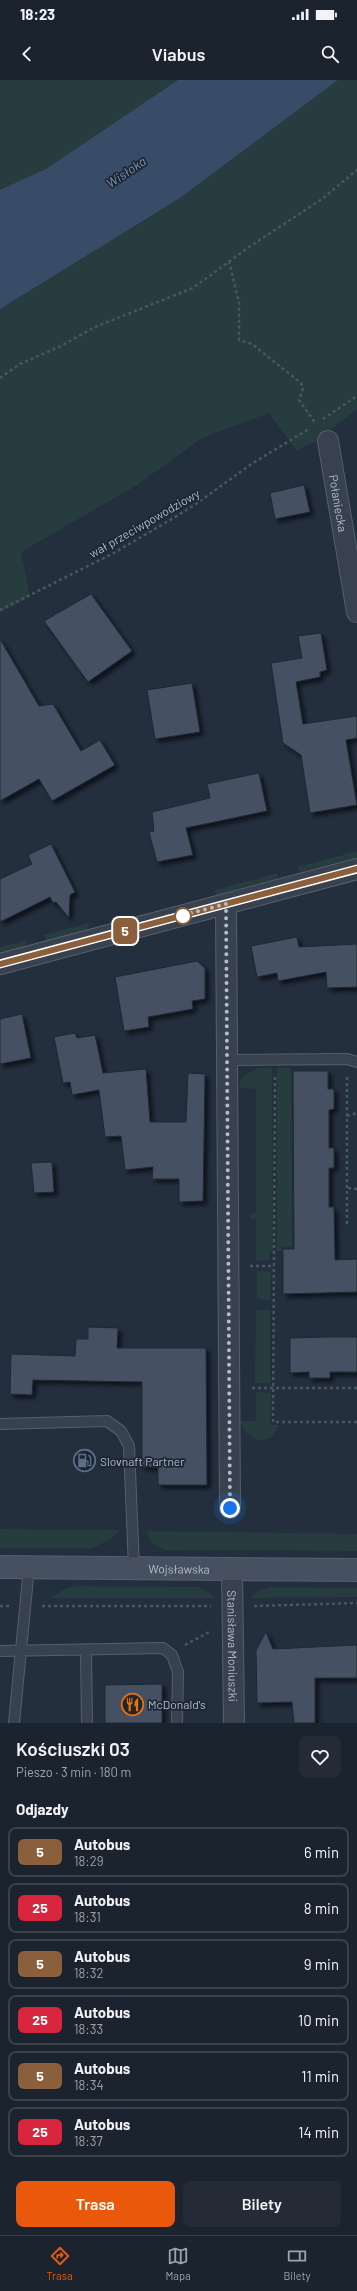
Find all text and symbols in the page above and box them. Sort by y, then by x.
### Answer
text: 18:23 [20,5,55,23]
icon: back [16,43,38,65]
text: Viabus [152,43,205,65]
icon: search [319,43,341,65]
water label: Wisłoka [103,153,149,191]
street label: Połaniecka [327,473,350,533]
street label: wał przeciwpowodziowy [86,485,202,560]
unlabelled marker [174,907,192,925]
line badge: 5 [112,918,138,944]
text: 5 [121,922,129,939]
fuel station icon: Slovnaft Partner [71,1448,97,1474]
place label: Slovnaft Partner [100,1454,185,1468]
your location [220,1498,240,1518]
street label: Wojsławska [148,1561,210,1576]
street label: Stanisława Moniuszki [225,1590,241,1702]
restaurant icon: McDonald's [120,1691,146,1717]
place label: McDonald's [148,1697,206,1711]
button: heart [299,1736,341,1778]
text: Kościuszki 03 [16,1737,130,1760]
text: Pieszo · 3 min · 180 m [16,1764,131,1780]
text: Odjazdy [16,1800,68,1818]
text: Autobus [74,1835,130,1853]
text: 5 [36,1843,44,1860]
text: 6 min [304,1843,339,1861]
text: 18:29 [74,1853,103,1869]
text: Autobus [74,1891,130,1909]
text: 25 [32,1899,48,1916]
text: 8 min [304,1899,339,1917]
text: 18:31 [74,1909,101,1925]
text: Autobus [74,1947,130,1965]
text: 5 [36,1955,44,1972]
text: 9 min [304,1955,339,1973]
text: 18:32 [74,1965,103,1981]
text: Autobus [74,2003,130,2021]
text: 25 [32,2011,48,2028]
text: 10 min [298,2011,339,2029]
text: 18:33 [74,2021,103,2037]
text: Autobus [74,2059,130,2077]
text: 5 [36,2067,44,2084]
text: 11 min [301,2067,339,2085]
text: 18:34 [74,2077,104,2093]
text: Autobus [74,2115,130,2133]
text: 25 [32,2123,48,2140]
text: 14 min [298,2123,339,2141]
text: 18:37 [74,2133,103,2149]
button: Trasa [16,2181,175,2227]
button: Bilety [183,2181,341,2227]
tab: Trasa [46,2245,73,2282]
tab: Mapa [165,2245,191,2282]
tab: Bilety [283,2245,311,2282]

